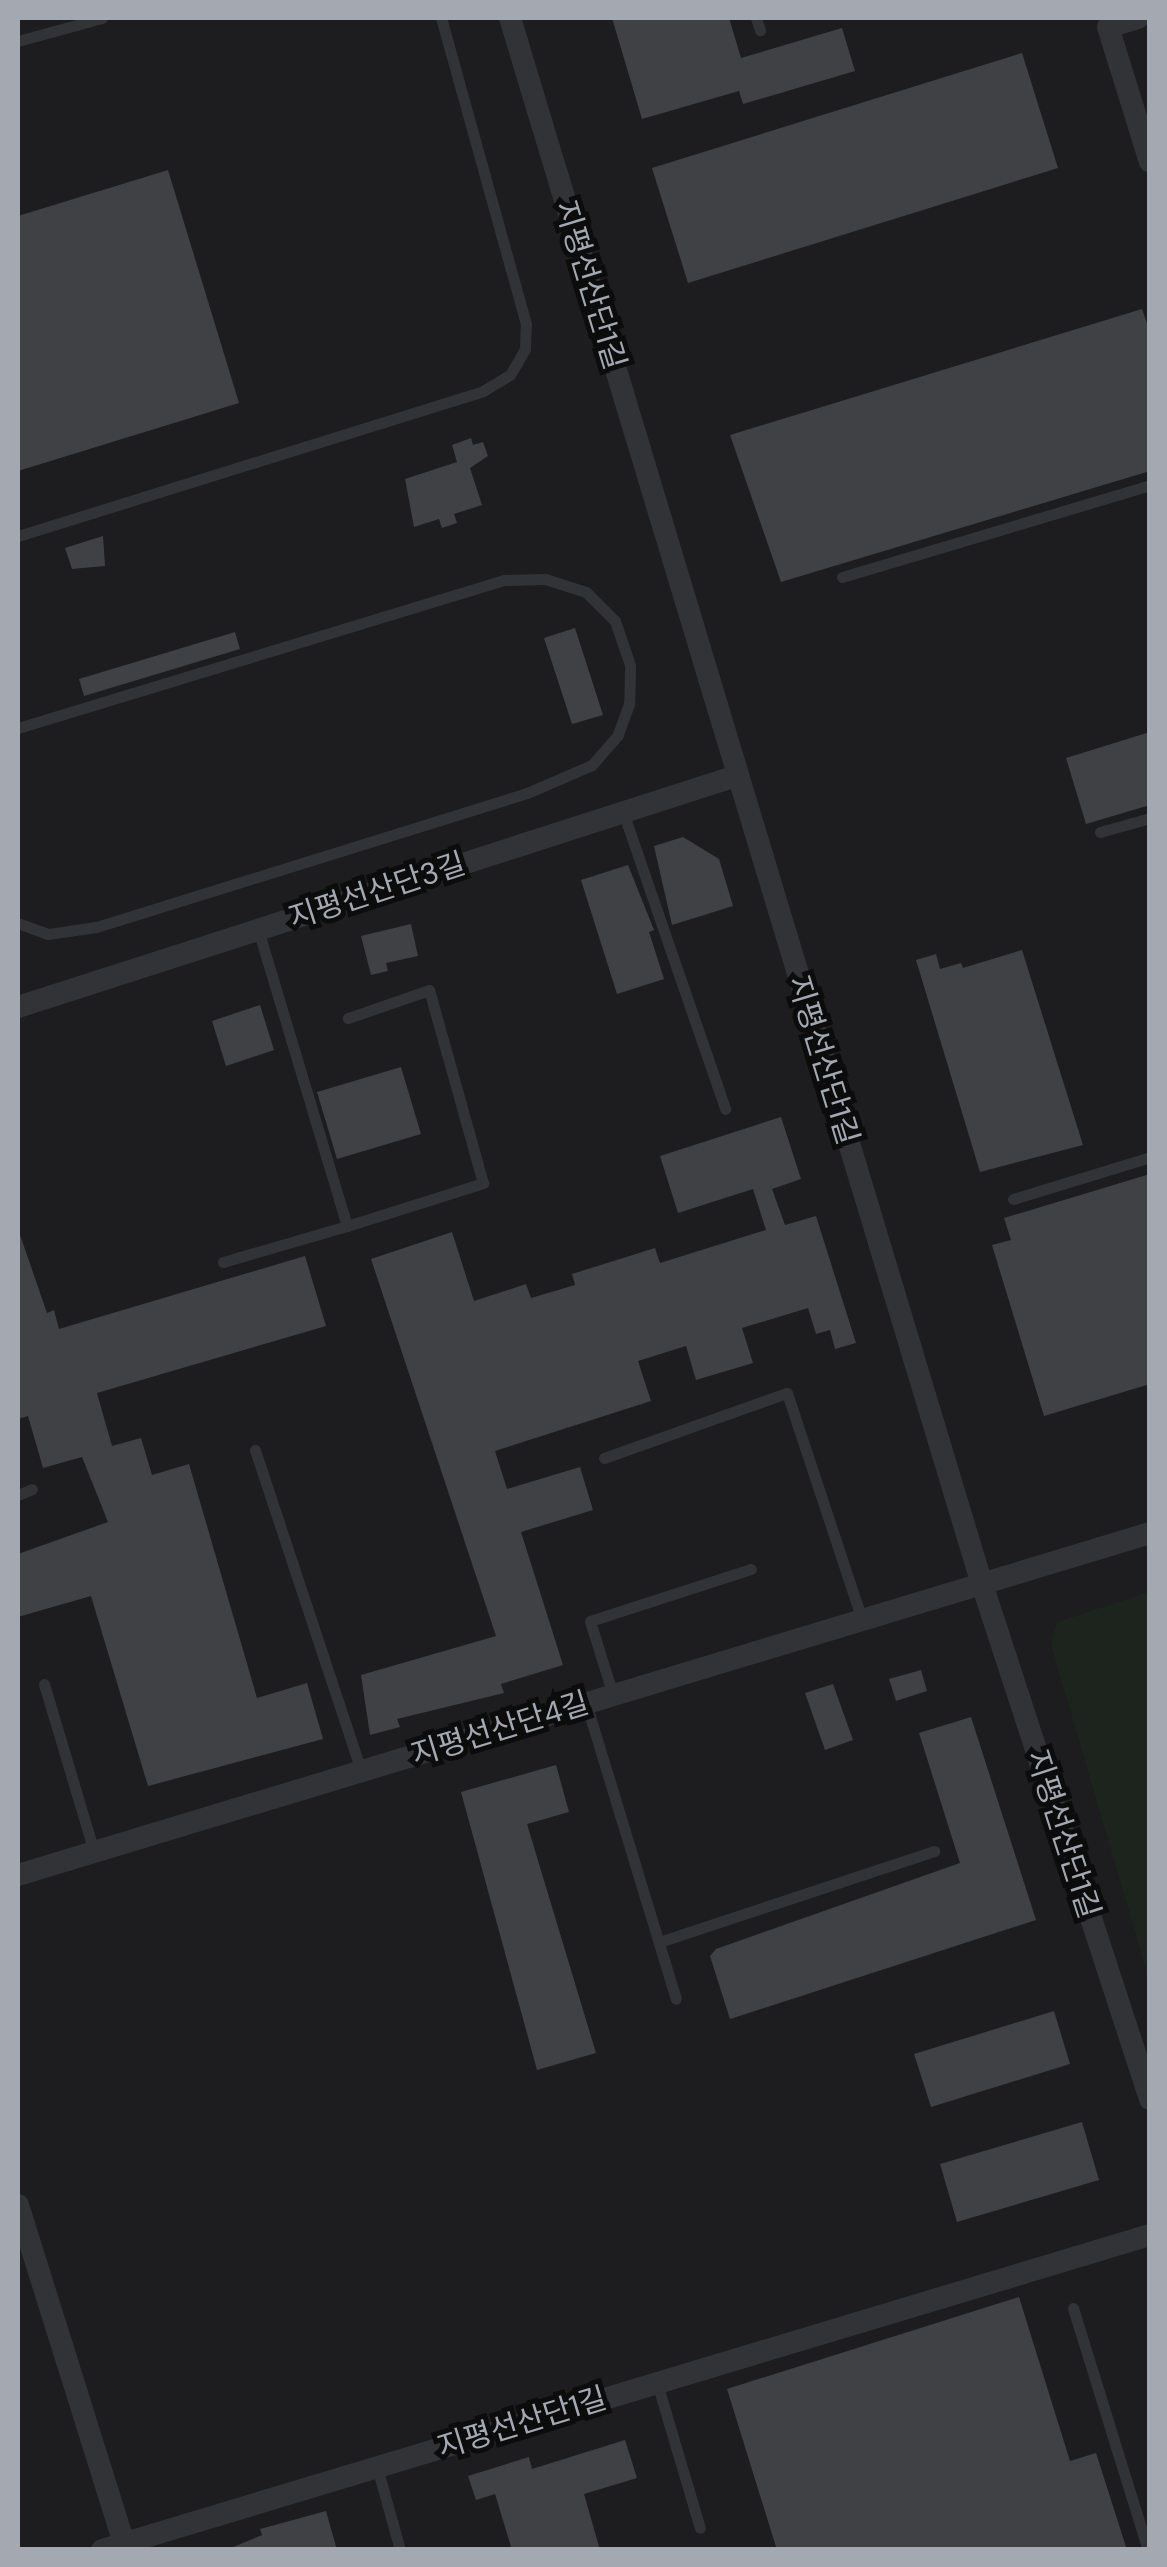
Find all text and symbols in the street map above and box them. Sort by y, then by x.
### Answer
street label: 지평선산단1길 [547,196,633,374]
street label: 지평선산단3길 [284,846,470,936]
street label: 지평선산단1길 [780,971,866,1149]
street label: 지평선산단4길 [407,1685,593,1773]
street label: 지평선산단1길 [1019,1745,1107,1923]
street label: 지평선산단1길 [433,2380,611,2466]

